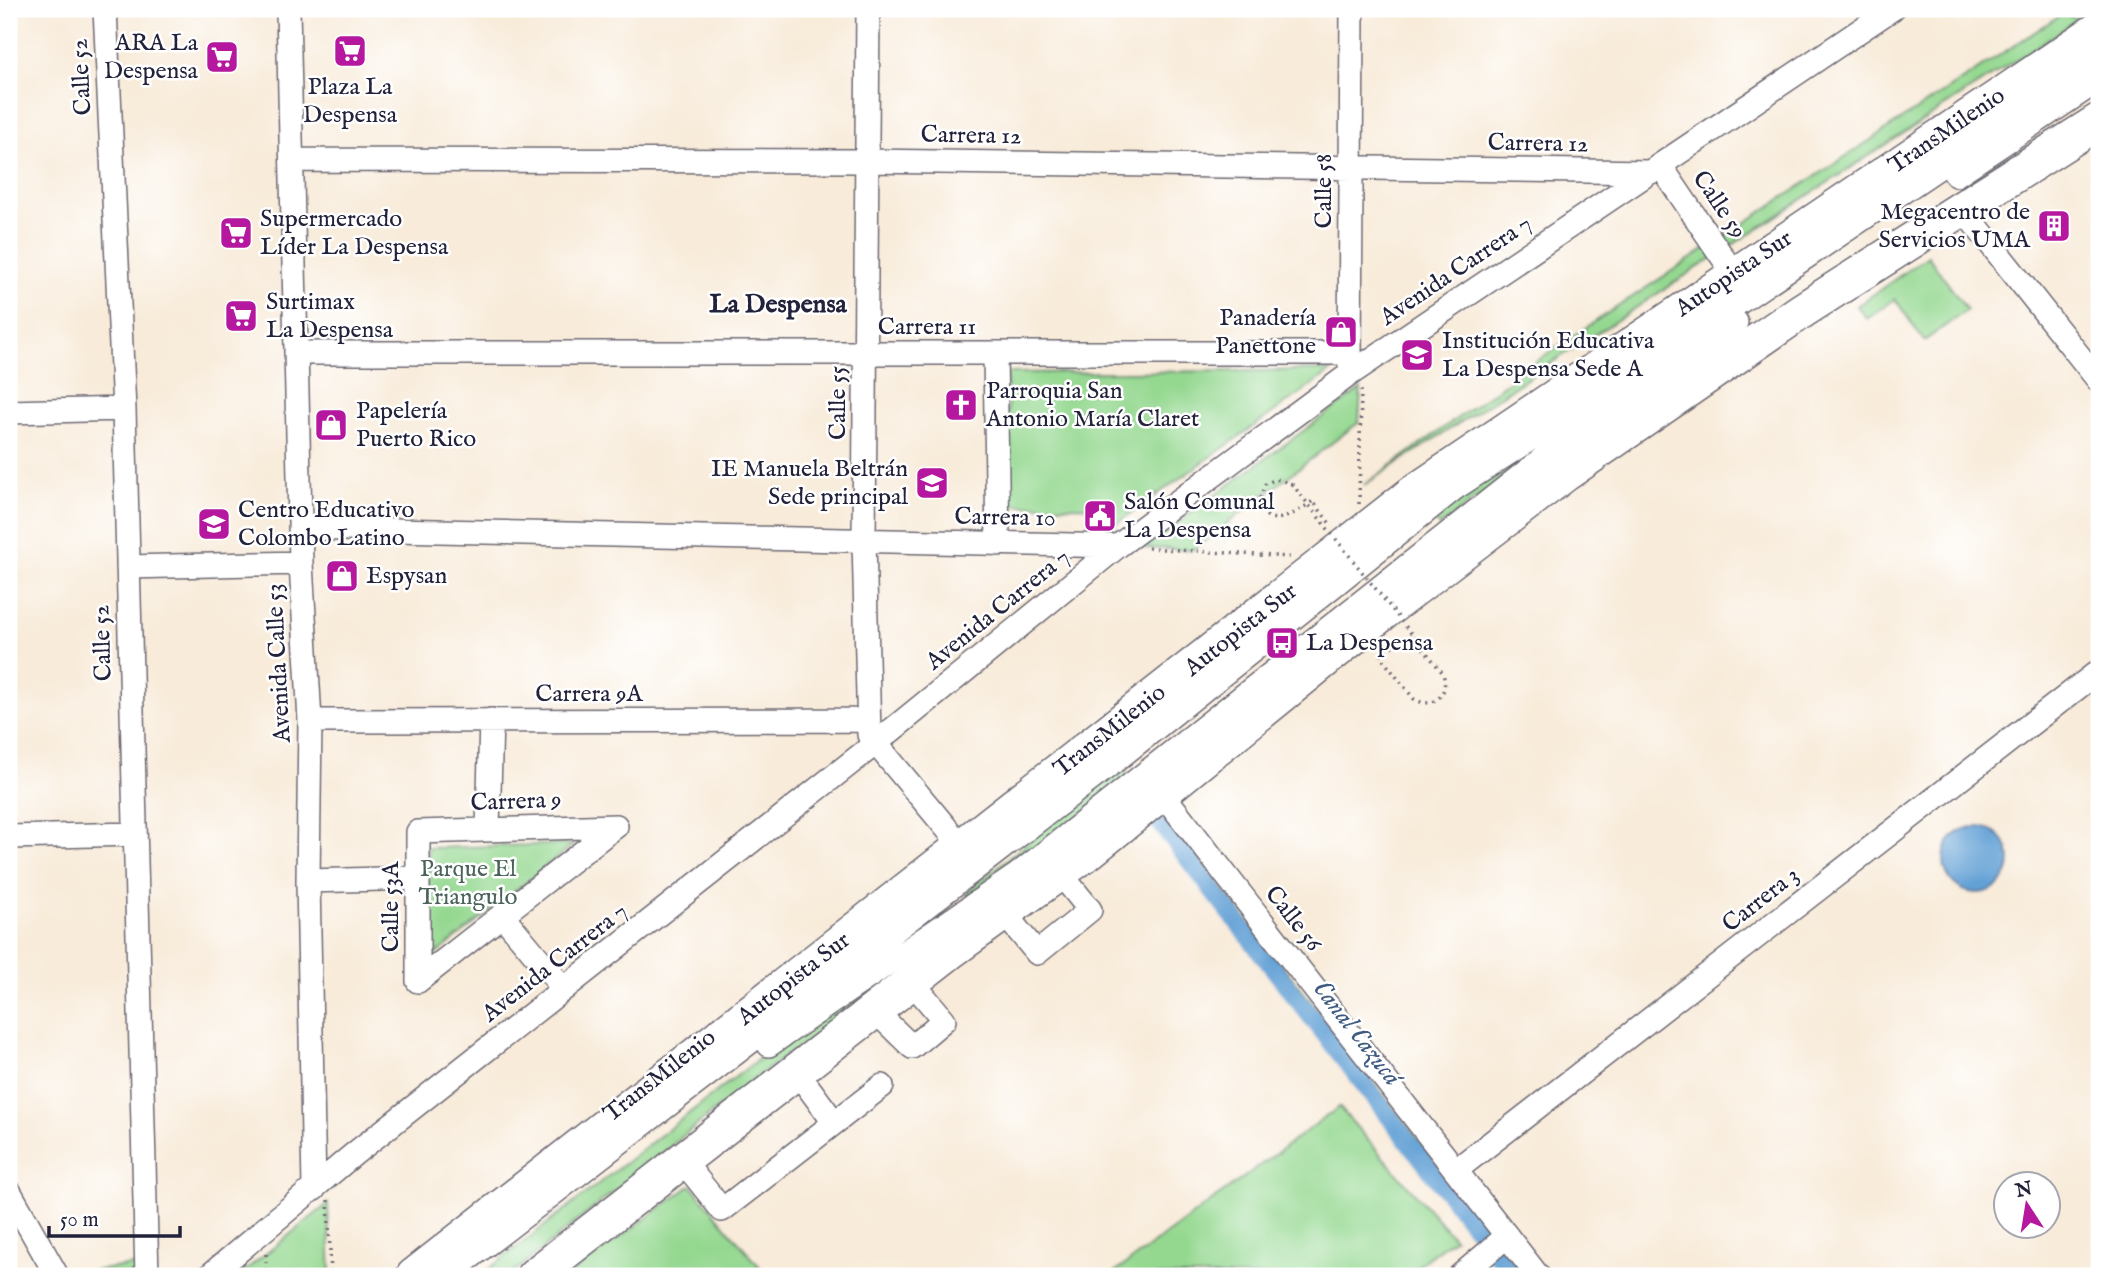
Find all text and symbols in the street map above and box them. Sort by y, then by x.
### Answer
place label: ARA La Despensa [104,28,199,87]
supermarket icon: Plaza La Despensa [331,32,369,70]
street label: Calle 52 [65,38,99,116]
supermarket icon: ARA La Despensa [203,38,241,76]
place label: Plaza La Despensa [303,72,398,131]
street label: TransMilenio [1883,81,2011,181]
street label: Carrera 12 [920,120,1022,152]
street label: Carrera 12 [1487,128,1589,160]
street label: Calle 58 [1309,154,1340,228]
street label: Calle 59 [1685,165,1753,245]
place label: Megacentro de Servicios UMA [1879,197,2031,256]
place label: Supermercado Líder La Despensa [260,204,449,263]
building icon: Megacentro de Servicios UMA [2035,207,2073,245]
street label: Avenida Carrera 7 [1373,209,1538,334]
supermarket icon: Supermercado Líder La Despensa [217,214,255,252]
street label: Autopista Sur [1669,223,1799,325]
place label: Surtimax La Despensa [266,287,394,346]
district label: La Despensa [709,288,848,321]
supermarket icon: Surtimax La Despensa [222,297,260,335]
place label: Panadería Panettone [1215,303,1317,362]
street label: Carrera 11 [878,312,976,343]
shop icon: Panadería Panettone [1322,313,1360,351]
place label: Institución Educativa La Despensa Sede A [1442,326,1655,385]
school or university icon: Institución Educativa La Despensa Sede A [1398,336,1436,374]
street label: Calle 55 [823,366,854,440]
place label: Parroquia San Antonio María Claret [985,376,1199,435]
church icon: Parroquia San Antonio María Claret [942,386,980,424]
place label: Papelería Puerto Rico [356,396,476,455]
shop icon: Papelería Puerto Rico [312,406,350,444]
place label: IE Manuela Beltrán Sede principal [711,454,908,513]
school or university icon: IE Manuela Beltrán Sede principal [913,464,951,502]
place label: Salón Comunal La Despensa [1124,487,1275,546]
place label: Centro Educativo Colombo Latino [238,495,415,554]
public building icon: Salón Comunal La Despensa [1081,497,1119,535]
street label: Carrera 10 [954,502,1056,534]
school or university icon: Centro Educativo Colombo Latino [195,505,233,543]
street label: Avenida Carrera 7 [919,542,1076,678]
shop icon: Espysan [323,557,361,595]
place label: Espysan [366,561,447,592]
street label: Autopista Sur [1177,576,1304,684]
street label: Avenida Calle 53 [259,583,299,744]
street label: Calle 52 [86,604,120,682]
bus stop icon: La Despensa [1263,624,1301,662]
place label: La Despensa [1306,628,1434,659]
street label: TransMilenio [1048,677,1173,785]
street label: Carrera 9A [535,679,643,710]
street label: Carrera 9 [470,785,562,819]
park label: Parque El Triangulo [419,854,517,913]
street label: Carrera 3 [1716,860,1806,940]
street label: Calle 53A [376,861,407,952]
street label: Calle 56 [1258,880,1329,959]
street label: Avenida Carrera 7 [475,896,634,1030]
street label: Autopista Sur [730,925,857,1033]
water label: Canal Cazucá [1305,973,1410,1095]
street label: TransMilenio [598,1022,723,1130]
north arrow [1993,1170,2062,1240]
text: N [2012,1177,2035,1204]
scale bar [49,1194,180,1238]
text: 50 m [60,1207,99,1234]

